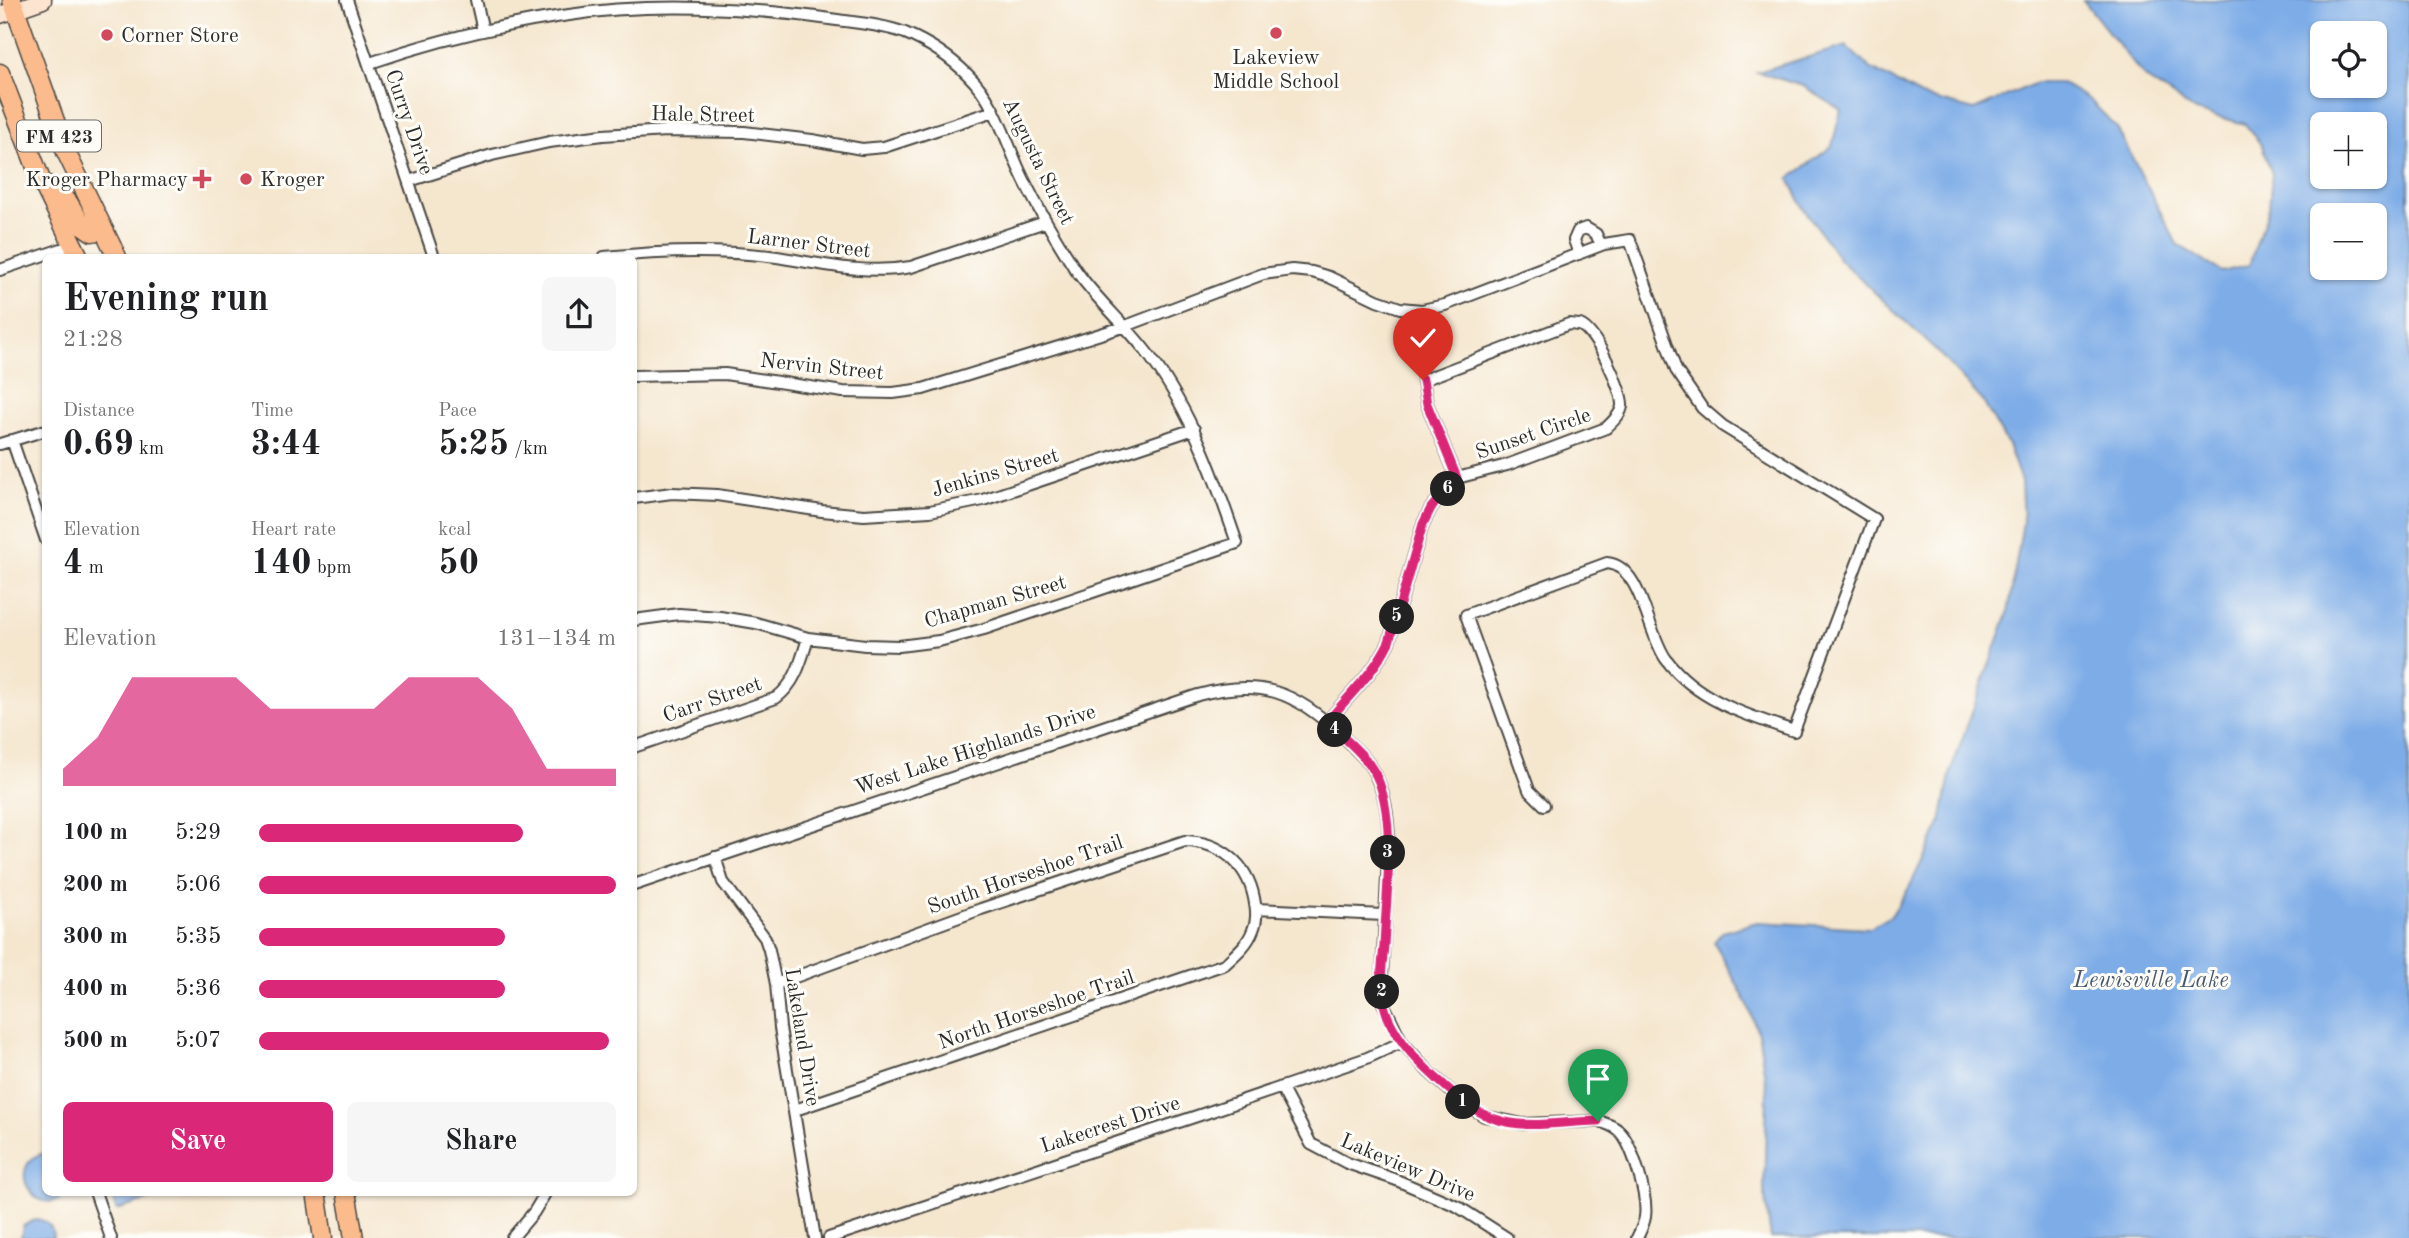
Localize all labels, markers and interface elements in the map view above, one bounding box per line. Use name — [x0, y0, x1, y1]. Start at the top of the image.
map controls — [2310, 21, 2387, 280]
button: locate — [2310, 21, 2387, 98]
marker: Lakeview Middle School — [1268, 25, 1284, 41]
place label: Corner Store — [121, 26, 239, 47]
marker: Corner Store — [99, 27, 115, 43]
place label: Lakeview Middle School — [1213, 48, 1340, 93]
street label: Curry Drive — [381, 67, 436, 178]
street label: Augusta Street — [998, 95, 1077, 228]
street label: Hale Street — [651, 104, 755, 127]
button: + — [2310, 112, 2387, 189]
road number: FM 423 — [17, 120, 101, 152]
place label: Kroger Pharmacy — [26, 170, 188, 191]
place label: Kroger — [260, 170, 325, 191]
marker: Kroger Pharmacy — [194, 171, 210, 187]
marker: Kroger — [238, 171, 254, 187]
button: − — [2310, 203, 2387, 280]
street label: Larner Street — [746, 226, 872, 262]
button: share — [542, 277, 616, 351]
text: Evening run — [63, 281, 269, 319]
pin — [1393, 308, 1453, 380]
icon: check — [1404, 319, 1442, 357]
text: 21:28 — [63, 328, 123, 351]
street label: Nervin Street — [759, 351, 885, 384]
text: Distance — [63, 402, 135, 421]
text: Time — [251, 402, 293, 421]
text: Pace — [438, 402, 477, 421]
street label: Sunset Circle — [1473, 405, 1594, 464]
text: 0.69 — [63, 427, 134, 462]
text: 3:44 — [251, 427, 321, 462]
text: 5:25 — [438, 427, 509, 462]
text: km — [134, 440, 164, 459]
text: /km — [509, 440, 548, 459]
street label: Jenkins Street — [930, 445, 1061, 502]
pin: 6 — [1430, 472, 1466, 506]
text: 6 — [1442, 479, 1453, 498]
text: Elevation — [63, 521, 140, 540]
text: Heart rate — [251, 521, 336, 540]
text: kcal — [438, 521, 471, 540]
text: 4 — [63, 546, 83, 581]
text: 140 — [251, 546, 312, 581]
text: 50 — [438, 546, 479, 581]
text: m — [83, 559, 104, 578]
text: bpm — [312, 559, 352, 578]
street label: Chapman Street — [922, 572, 1069, 633]
pin: 5 — [1380, 600, 1414, 634]
text: 5 — [1391, 607, 1402, 626]
text: Elevation — [63, 627, 157, 650]
text: 131–134 m — [497, 627, 616, 650]
street label: Carr Street — [660, 674, 765, 727]
street label: West Lake Highlands Drive — [852, 701, 1099, 799]
pin: 4 — [1318, 712, 1352, 748]
text: 4 — [1329, 720, 1340, 739]
text: 100 m — [63, 821, 128, 844]
text: 5:29 — [175, 821, 221, 844]
street label: South Horseshoe Trail — [925, 832, 1126, 919]
pin: 3 — [1370, 836, 1406, 870]
text: 3 — [1382, 843, 1393, 862]
text: 200 m — [63, 873, 128, 896]
text: 5:06 — [175, 873, 221, 896]
text: 300 m — [63, 925, 128, 948]
text: 5:35 — [175, 925, 221, 948]
street label: Lakeland Drive — [780, 967, 823, 1108]
street label: North Horseshoe Trail — [936, 967, 1138, 1054]
water label: Lewisville Lake — [2072, 969, 2229, 992]
pin: 2 — [1364, 974, 1400, 1010]
text: 400 m — [63, 977, 128, 1000]
text: 5:36 — [175, 977, 221, 1000]
text: 2 — [1376, 982, 1387, 1001]
text: 500 m — [63, 1029, 128, 1052]
text: 5:07 — [175, 1029, 221, 1052]
pin — [1568, 1049, 1628, 1121]
icon: arrive — [1579, 1060, 1617, 1098]
pin: 1 — [1446, 1084, 1480, 1120]
text: 1 — [1457, 1092, 1468, 1111]
street label: Lakecrest Drive — [1038, 1093, 1183, 1158]
button: Save — [63, 1102, 333, 1182]
button: Share — [347, 1102, 616, 1182]
street label: Lakeview Drive — [1337, 1131, 1478, 1206]

